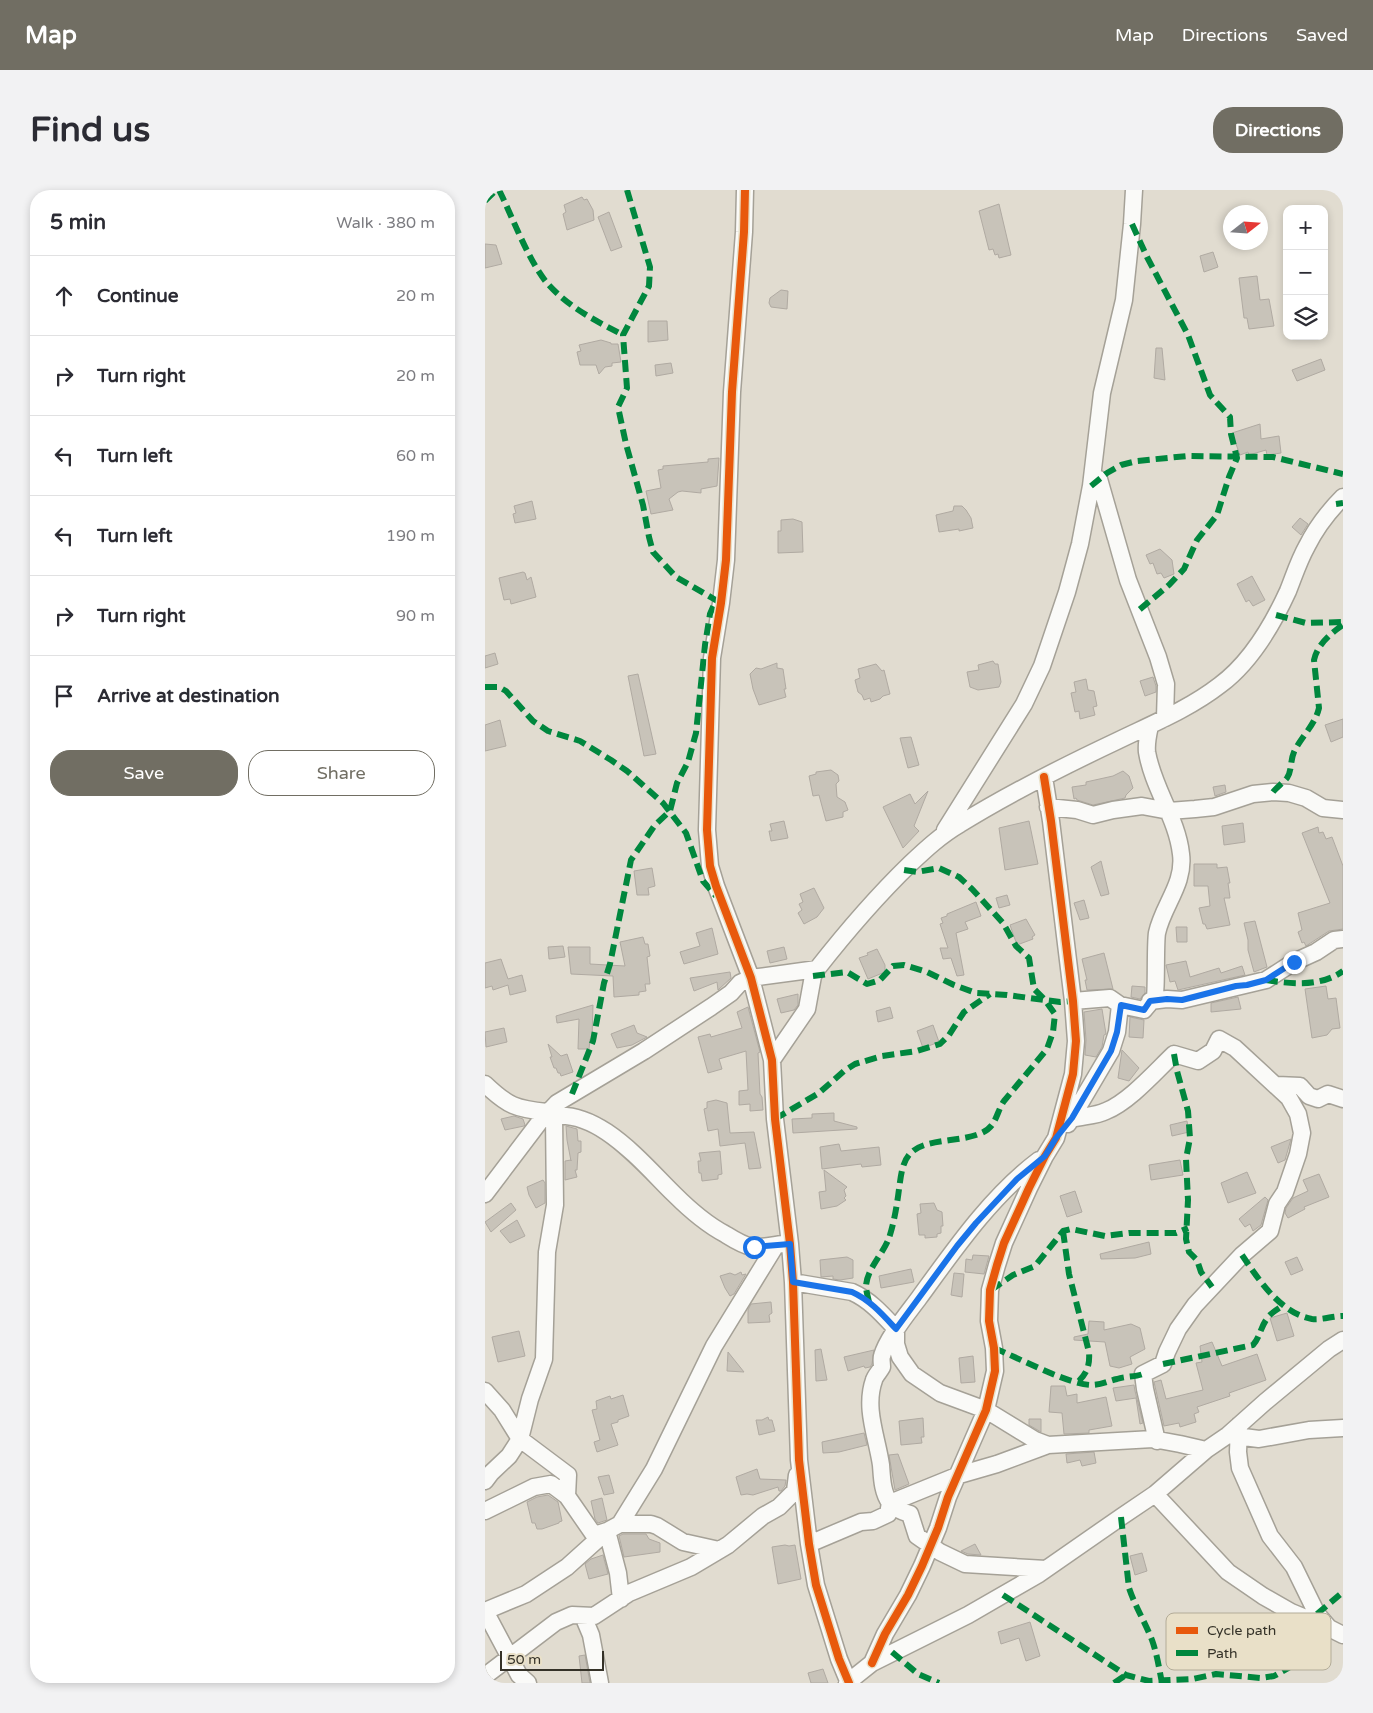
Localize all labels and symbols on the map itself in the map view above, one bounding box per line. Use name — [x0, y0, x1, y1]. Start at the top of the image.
north arrow — [1223, 205, 1268, 250]
route end — [1283, 951, 1306, 974]
route start — [743, 1236, 766, 1259]
legend — [1166, 1613, 1331, 1670]
text: Cycle path — [1207, 1622, 1276, 1639]
text: Path — [1207, 1645, 1238, 1662]
scale bar — [500, 1648, 604, 1671]

